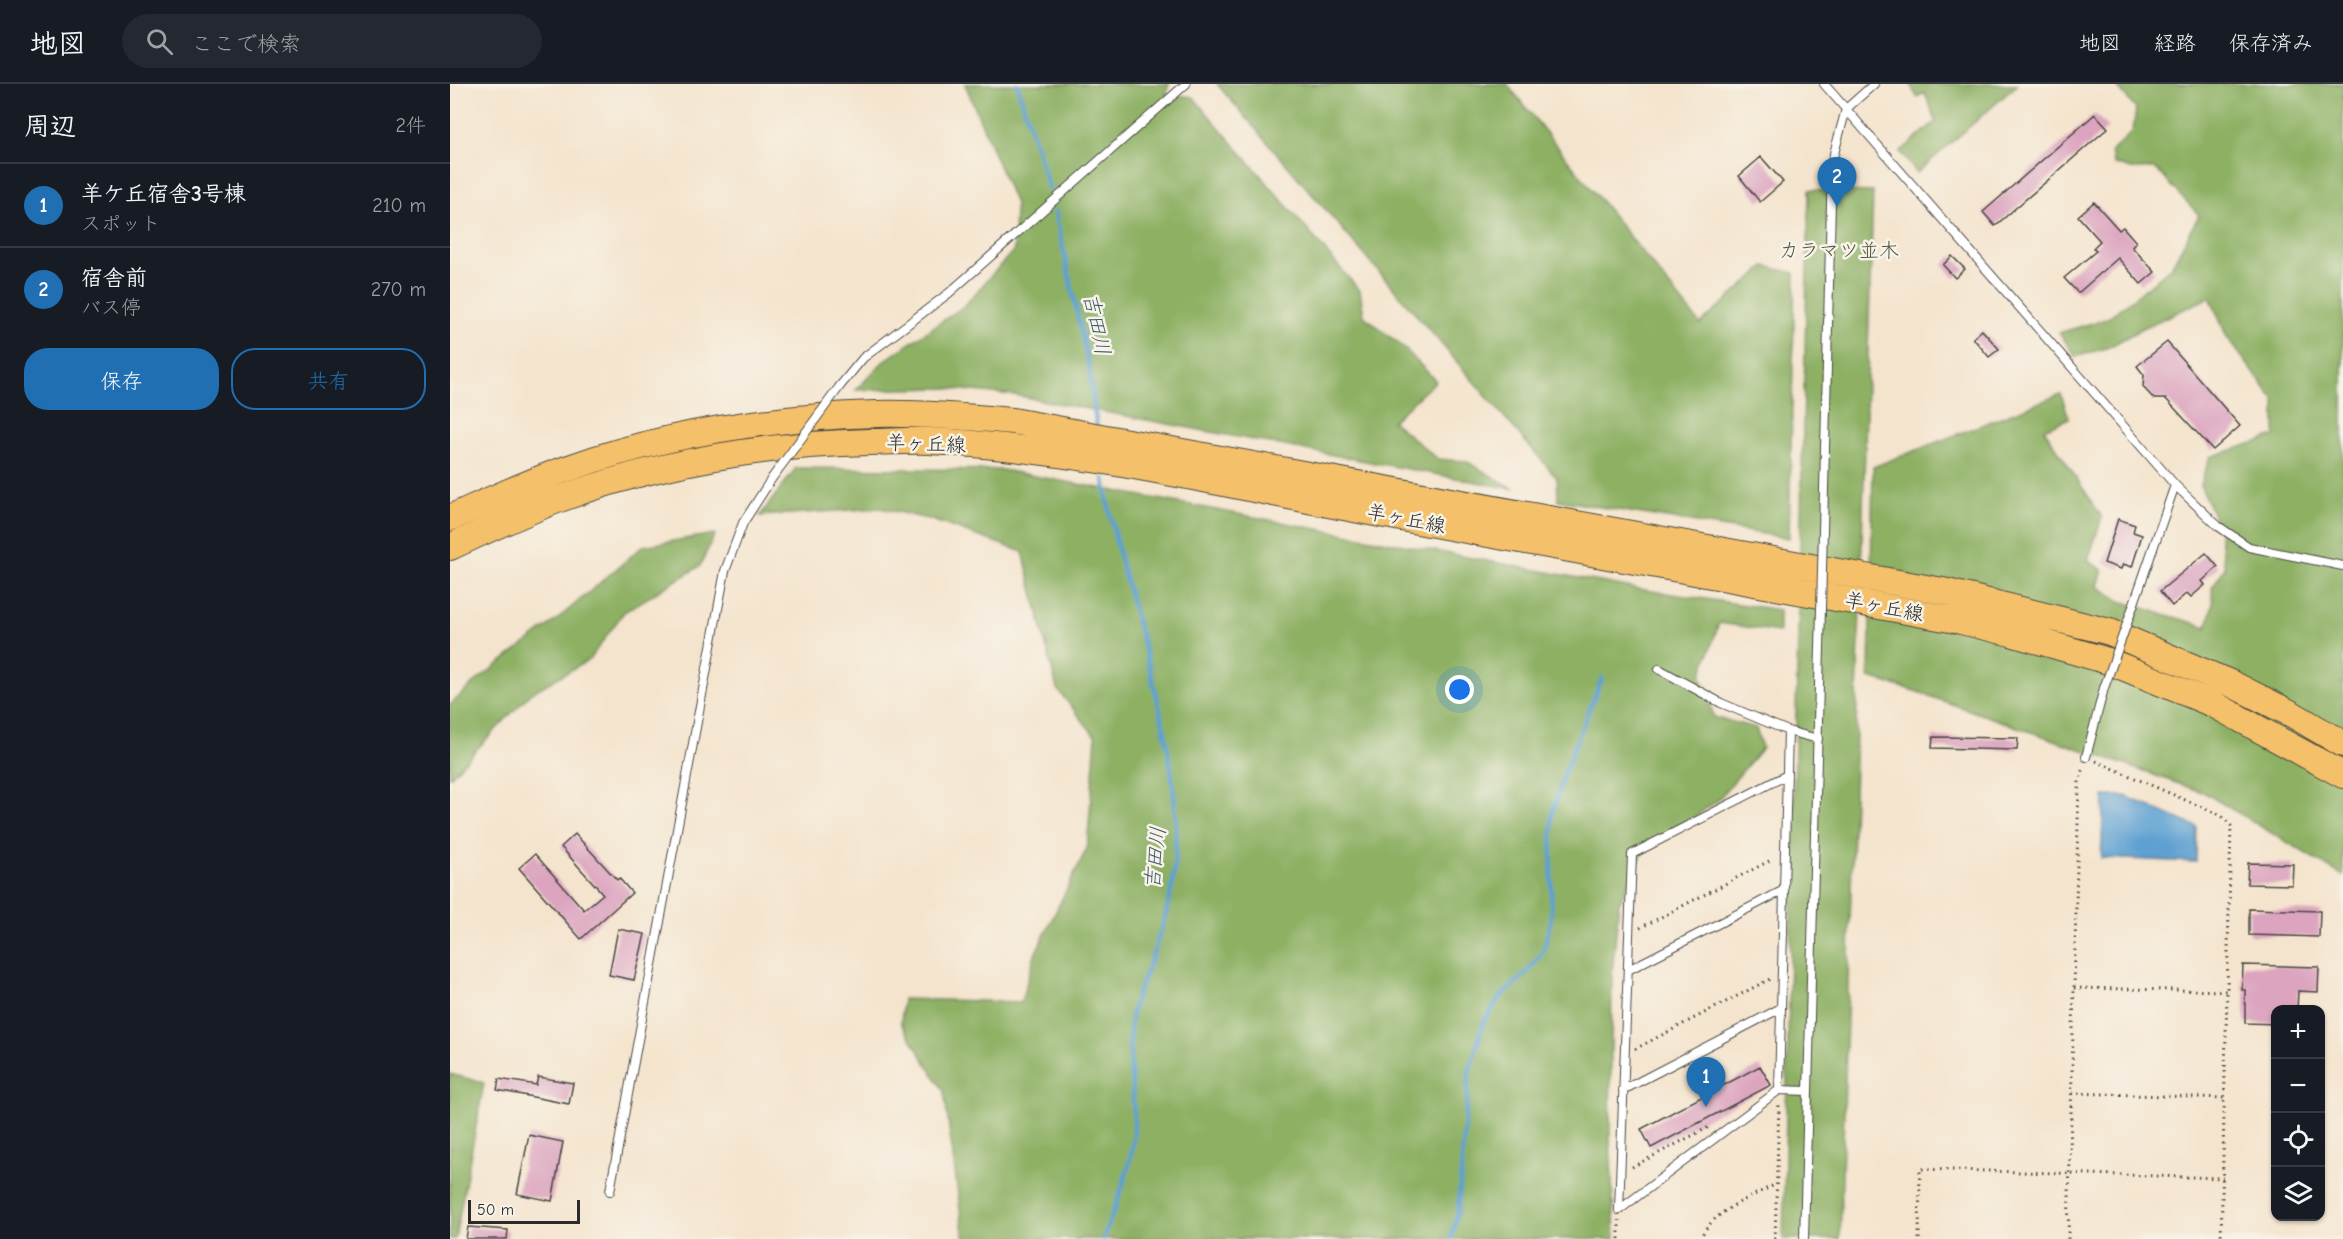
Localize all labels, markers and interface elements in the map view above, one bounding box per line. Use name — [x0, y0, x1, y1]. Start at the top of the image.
search box — [122, 14, 542, 68]
icon: search — [143, 25, 176, 58]
text: 地図 — [30, 28, 86, 60]
text: ここで検索 — [191, 31, 301, 57]
text: 地図 — [2079, 31, 2121, 55]
text: 経路 — [2154, 31, 2196, 55]
text: 保存済み — [2229, 31, 2313, 55]
text: 周辺 — [24, 112, 76, 142]
text: 2件 — [396, 114, 426, 137]
pin: 2 — [1818, 158, 1856, 207]
text: 羊ケ丘宿舎3号棟 — [81, 181, 246, 207]
text: 1 — [40, 194, 47, 217]
text: 210 m — [372, 194, 426, 217]
text: スポット — [81, 212, 161, 235]
park label: カラマツ並木 — [1779, 239, 1899, 262]
text: 宿舎前 — [81, 265, 147, 291]
text: 2 — [39, 278, 48, 301]
text: 270 m — [371, 278, 426, 301]
water label: 吉田川 — [1079, 291, 1115, 357]
text: バス停 — [81, 296, 141, 319]
button: 保存 — [24, 348, 219, 410]
button: 共有 — [231, 348, 426, 410]
street label: 羊ヶ丘線 — [886, 431, 966, 457]
street label: 羊ヶ丘線 — [1365, 500, 1447, 538]
street label: 羊ヶ丘線 — [1843, 588, 1925, 626]
your location — [1445, 675, 1474, 704]
water label: 吉田川 — [1140, 825, 1170, 891]
map controls — [2271, 1005, 2325, 1221]
button: + — [2271, 1005, 2325, 1059]
pin: 1 — [1686, 1058, 1726, 1107]
button: − — [2271, 1059, 2325, 1113]
button: locate — [2271, 1113, 2325, 1167]
button: layers — [2271, 1167, 2325, 1221]
scale bar — [468, 1197, 580, 1224]
text: 50 m — [477, 1201, 514, 1219]

